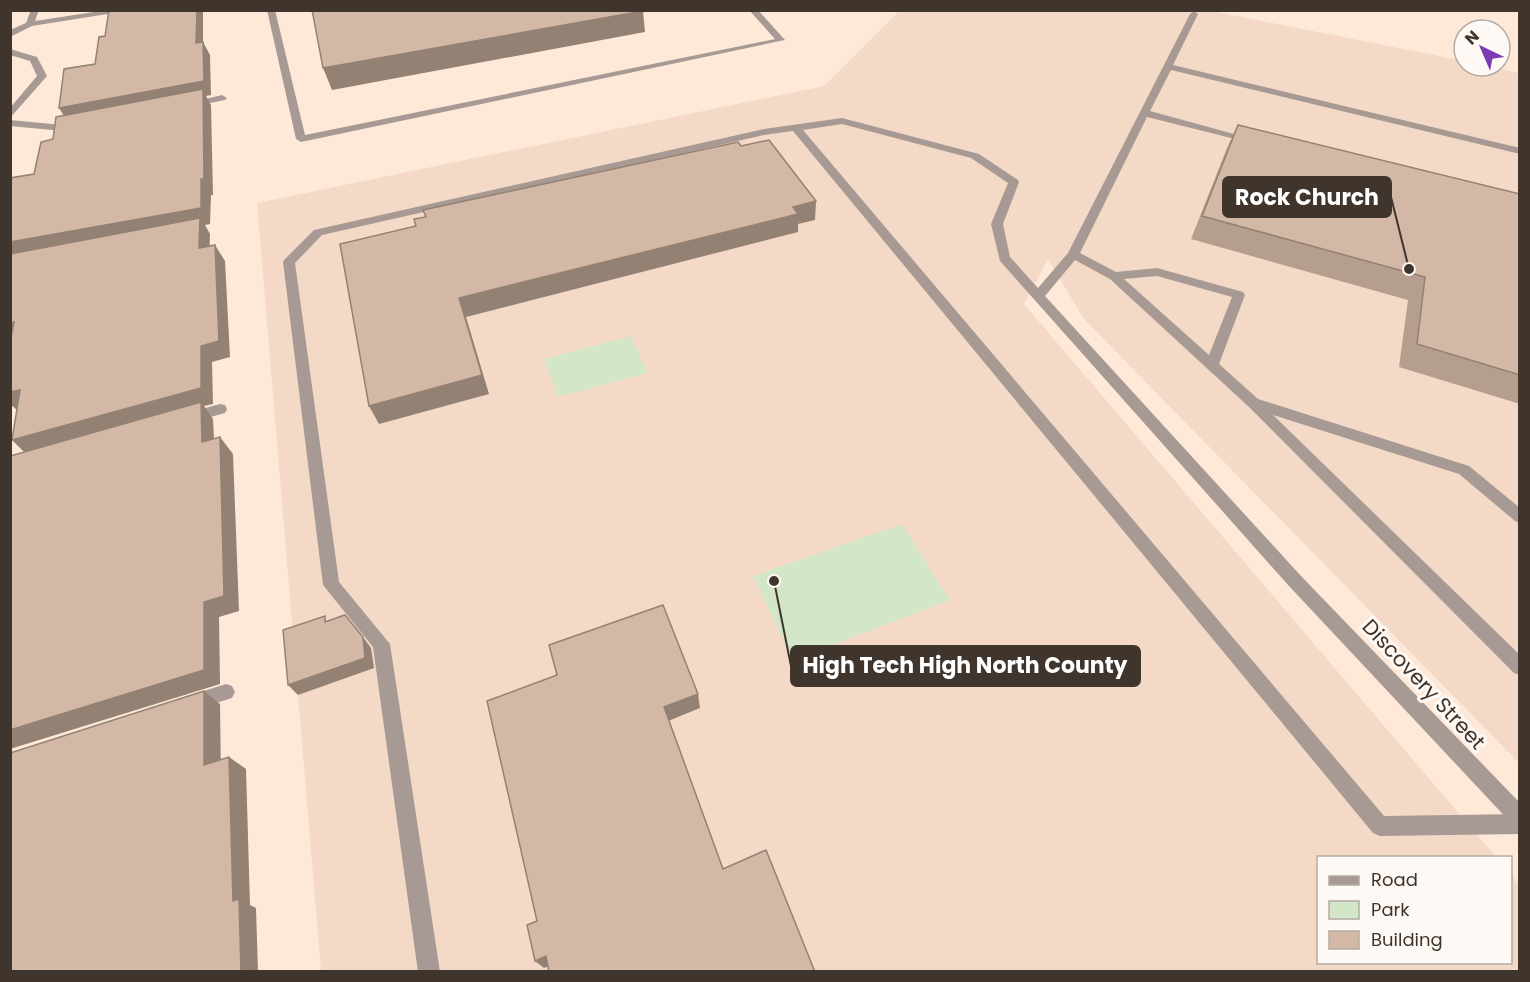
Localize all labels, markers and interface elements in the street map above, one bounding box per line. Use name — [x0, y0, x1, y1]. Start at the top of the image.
north arrow — [1452, 18, 1512, 78]
text: N — [1460, 25, 1484, 50]
callout: Rock Church — [1223, 177, 1391, 217]
text: Rock Church — [1235, 182, 1379, 213]
street label: Discovery Street — [1356, 612, 1492, 756]
callout: High Tech High North County — [791, 646, 1140, 686]
text: High Tech High North County — [802, 650, 1128, 681]
legend — [1317, 856, 1512, 964]
text: Road — [1371, 867, 1418, 892]
text: Park — [1371, 897, 1410, 922]
text: Building — [1371, 927, 1443, 952]

